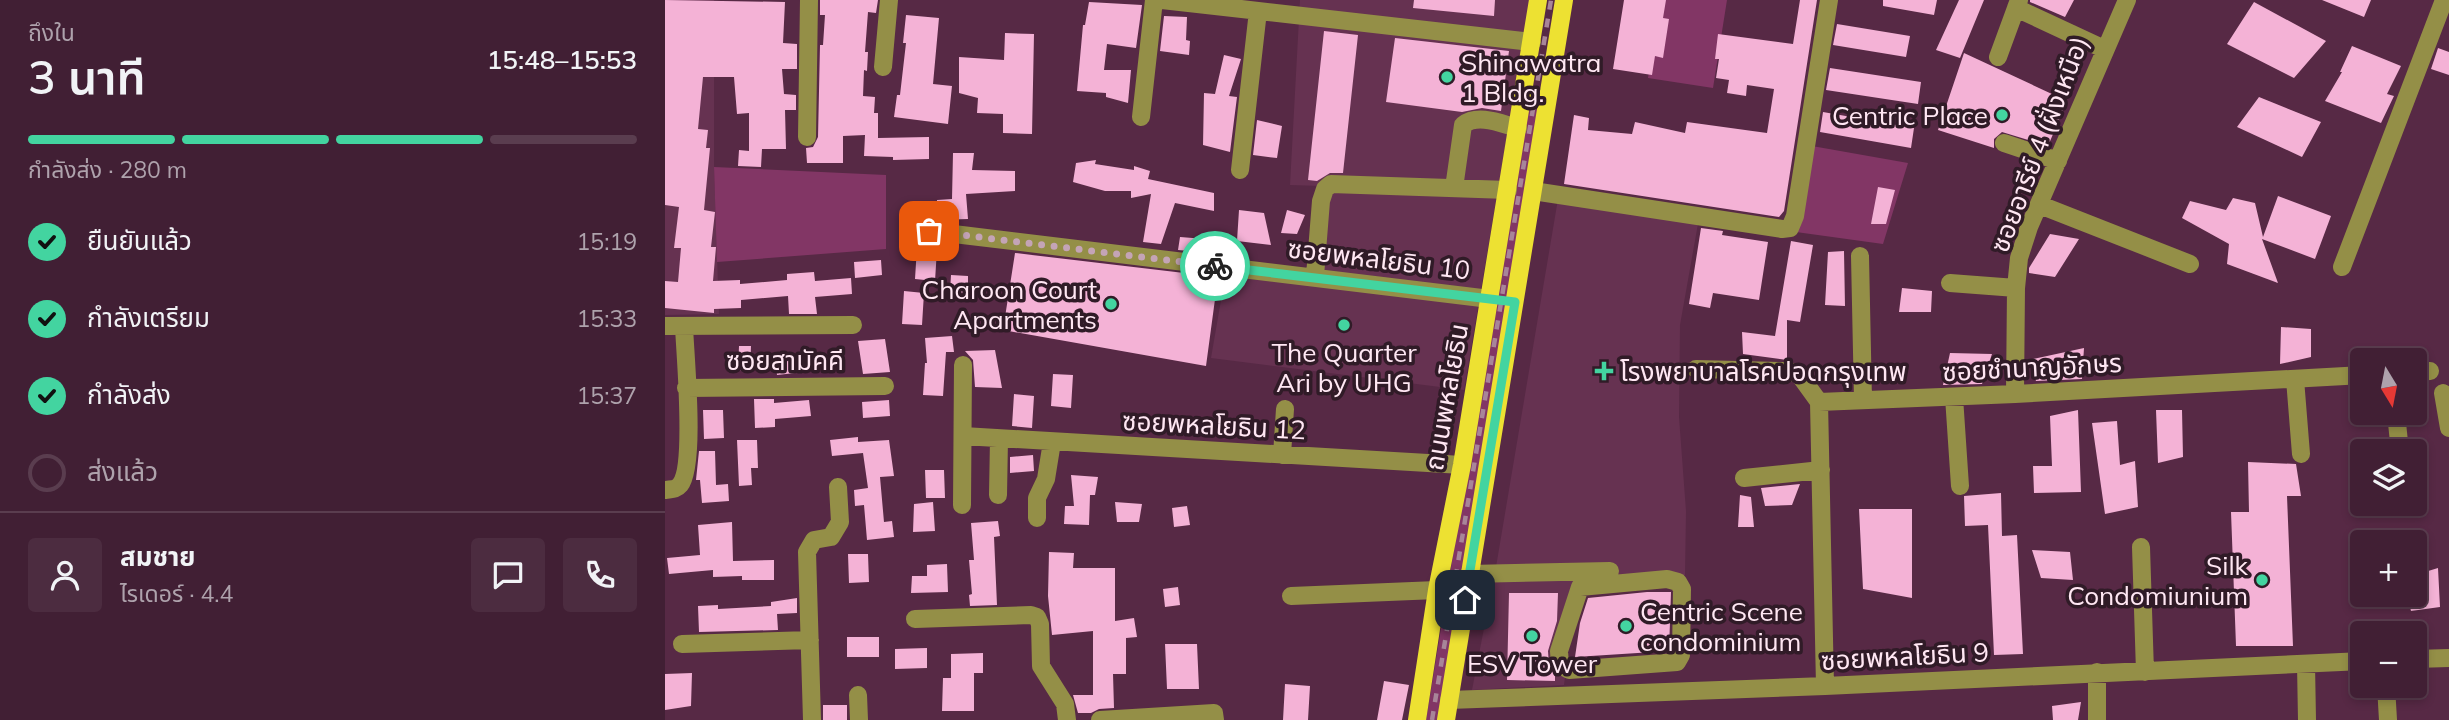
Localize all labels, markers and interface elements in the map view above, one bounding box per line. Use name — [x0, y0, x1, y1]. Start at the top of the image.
text: ถึงใน — [28, 18, 75, 47]
street label: ซอยอารีย์ 4 (ฝั่งเหนือ) — [1983, 31, 2095, 257]
text: 15:48–15:53 — [487, 43, 637, 76]
place label: Shinawatra 1 Bldg. — [1461, 46, 1601, 109]
text: 3 นาที — [28, 48, 146, 106]
marker: Shinawatra 1 Bldg. — [1439, 69, 1455, 85]
place label: Centric Place — [1832, 99, 1988, 132]
marker: Centric Place — [1994, 107, 2010, 123]
text: กำลังส่ง · 280 m — [28, 155, 187, 184]
pin — [899, 201, 959, 261]
icon: bag — [910, 212, 948, 250]
icon: check — [28, 223, 66, 261]
text: ยืนยันแล้ว — [87, 224, 192, 257]
text: 15:19 — [577, 227, 637, 256]
courier — [1180, 231, 1250, 301]
street label: ซอยพหลโยธิน 10 — [1286, 231, 1472, 287]
icon: bike — [1196, 247, 1234, 285]
place label: Charoon Court Apartments — [921, 273, 1097, 336]
marker: Charoon Court Apartments — [1103, 296, 1119, 312]
icon: check — [28, 300, 66, 338]
text: กำลังเตรียม — [87, 301, 210, 334]
text: 15:33 — [577, 304, 637, 333]
marker: The Quarter Ari by UHG — [1336, 317, 1352, 333]
street label: ถนนพหลโยธิน — [1417, 321, 1475, 473]
place label: The Quarter Ari by UHG — [1271, 336, 1417, 399]
street label: ซอยสามัคคี — [726, 344, 844, 377]
street label: ซอยชำนาญอักษร — [1941, 346, 2123, 388]
north arrow — [2350, 348, 2427, 425]
map controls — [2350, 348, 2427, 698]
place label: โรงพยาบาลโรคปอดกรุงเทพ — [1620, 355, 1906, 388]
marker: โรงพยาบาลโรคปอดกรุงเทพ — [1594, 361, 1614, 381]
icon: check — [28, 377, 66, 415]
text: กำลังส่ง — [87, 378, 171, 411]
text: 15:37 — [577, 381, 637, 410]
street label: ซอยพหลโยธิน 12 — [1121, 404, 1307, 446]
button: layers — [2350, 439, 2427, 516]
text: ส่งแล้ว — [87, 455, 158, 488]
button: + — [2350, 530, 2427, 607]
button: person — [28, 538, 102, 612]
button: chat — [471, 538, 545, 612]
button: phone — [563, 538, 637, 612]
text: สมชาย — [120, 540, 196, 573]
place label: Silk Condomiunium — [2067, 549, 2249, 612]
pin — [1435, 570, 1495, 630]
marker: Silk Condomiunium — [2254, 572, 2270, 588]
text: ไรเดอร์ · 4.4 — [120, 579, 233, 608]
icon: home — [1446, 581, 1484, 619]
place label: Centric Scene condominium — [1640, 595, 1803, 658]
marker: Centric Scene condominium — [1618, 618, 1634, 634]
button: − — [2350, 621, 2427, 698]
marker: ESV Tower — [1524, 628, 1540, 644]
street label: ซอยพหลโยธิน 9 — [1820, 635, 1990, 677]
place label: ESV Tower — [1467, 647, 1598, 680]

